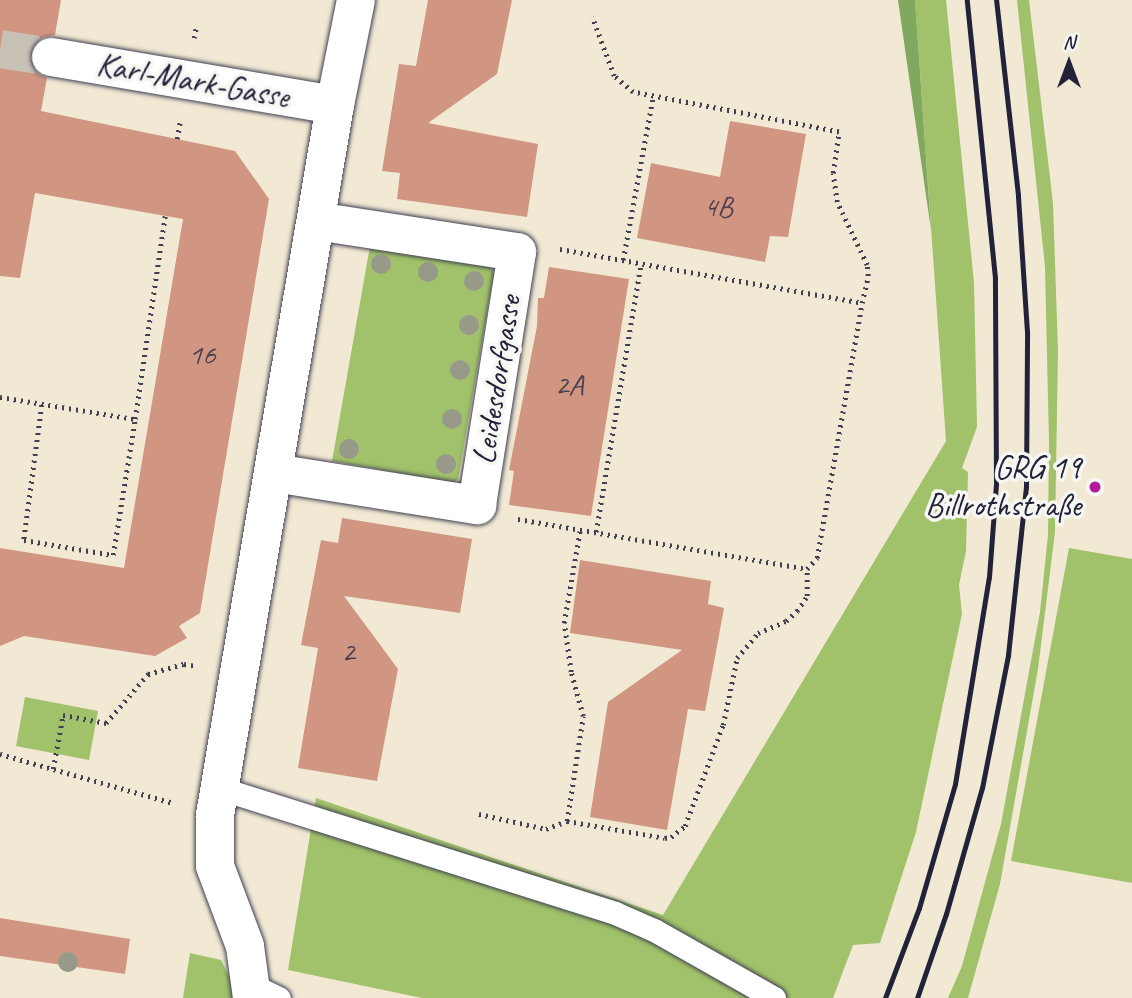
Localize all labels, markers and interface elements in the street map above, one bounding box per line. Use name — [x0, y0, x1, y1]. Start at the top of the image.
north arrow — [1034, 28, 1104, 98]
text: N — [1063, 30, 1075, 54]
street label: Karl-Mark-Gasse — [94, 45, 292, 117]
house number: 4B — [703, 188, 733, 224]
street label: Leidesdorfgasse — [464, 293, 530, 467]
house number: 16 — [189, 336, 215, 372]
house number: 2A — [555, 366, 583, 402]
place label: GRG 19 Billrothstraße — [925, 448, 1081, 526]
marker: GRG 19 Billrothstraße — [1087, 479, 1103, 495]
house number: 2 — [341, 633, 355, 669]

